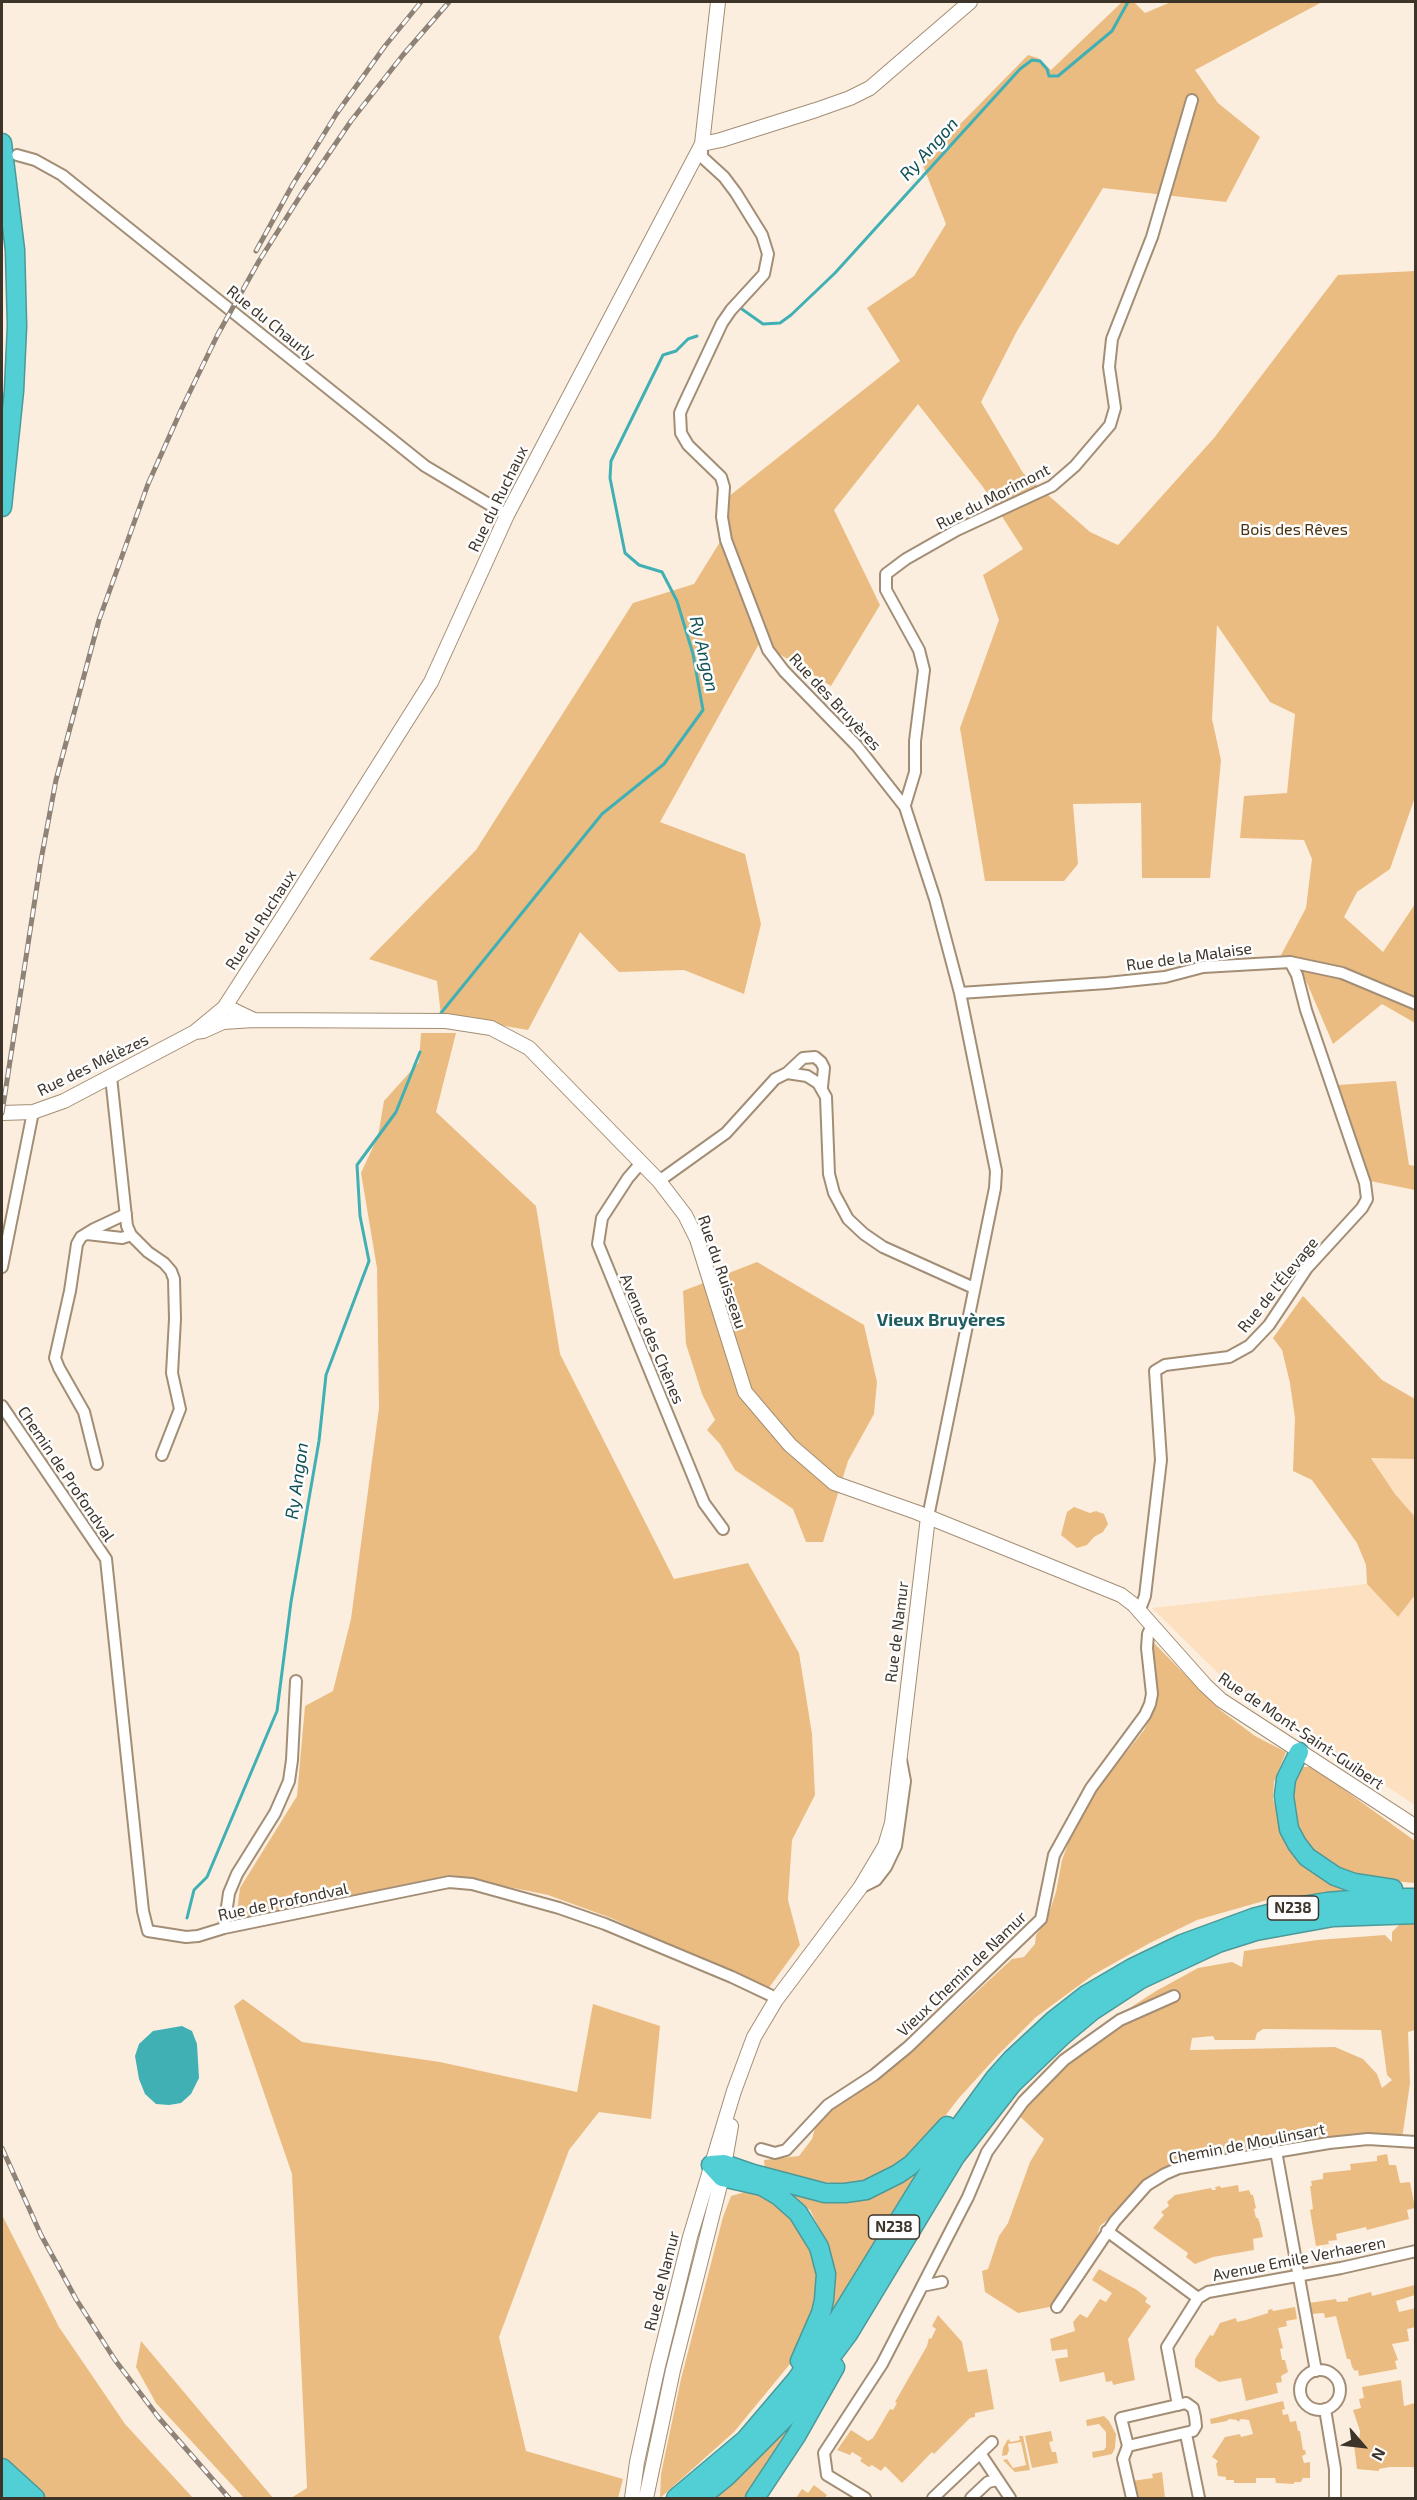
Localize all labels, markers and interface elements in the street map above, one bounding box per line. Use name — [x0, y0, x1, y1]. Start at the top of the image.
water label: Ry Angon — [895, 113, 963, 185]
street label: Rue du Chaurly — [223, 281, 319, 365]
street label: Rue du Ruchaux — [464, 443, 532, 555]
street label: Rue du Morimont — [933, 460, 1053, 534]
park label: Bois des Rêves — [1240, 520, 1348, 540]
water label: Ry Angon — [685, 614, 723, 694]
street label: Rue des Bruyères — [785, 649, 885, 755]
street label: Rue du Ruchaux — [221, 866, 301, 974]
street label: Rue de la Malaise — [1125, 939, 1253, 975]
street label: Rue des Mélèzes — [34, 1030, 152, 1100]
street label: Rue du Ruisseau — [694, 1213, 750, 1331]
street label: Rue de l'Élevage — [1234, 1233, 1322, 1337]
street label: Avenue des Chênes — [616, 1271, 688, 1407]
district label: Vieux Bruyères — [877, 1309, 1005, 1331]
street label: Chemin de Profondval — [13, 1403, 119, 1545]
water label: Ry Angon — [281, 1441, 313, 1521]
street label: Rue de Namur — [881, 1580, 913, 1684]
street label: Rue de Mont-Saint-Guibert — [1215, 1668, 1387, 1794]
street label: Rue de Profondval — [216, 1879, 350, 1925]
road number: N238 — [1268, 1896, 1318, 1920]
street label: Vieux Chemin de Namur — [893, 1907, 1031, 2041]
street label: Chemin de Moulinsart — [1167, 2119, 1327, 2169]
road number: N238 — [868, 2215, 920, 2239]
street label: Rue de Namur — [640, 2229, 684, 2333]
street label: Avenue Emile Verhaeren — [1211, 2233, 1387, 2285]
north arrow — [1333, 2416, 1393, 2476]
text: N — [1368, 2445, 1390, 2464]

